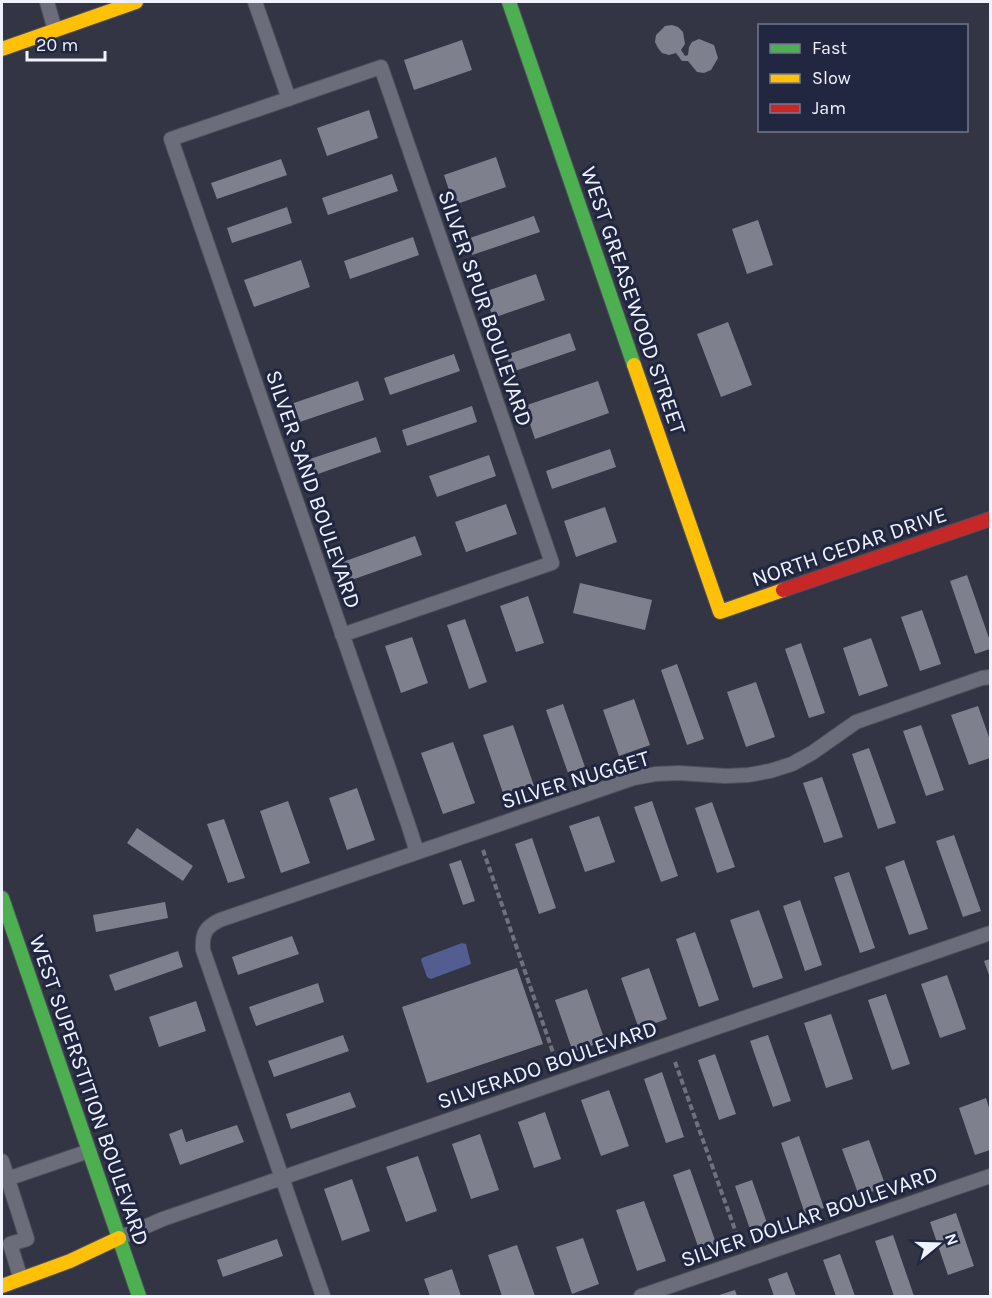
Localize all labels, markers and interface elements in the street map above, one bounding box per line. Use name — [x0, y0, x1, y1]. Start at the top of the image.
scale bar — [27, 24, 105, 62]
legend — [758, 24, 968, 132]
text: 20 m — [36, 34, 78, 56]
text: Fast — [812, 37, 847, 59]
text: Slow — [812, 67, 851, 89]
text: Jam — [812, 97, 846, 119]
street label: WEST GREASEWOOD STREET — [575, 163, 691, 438]
street label: SILVER SPUR BOULEVARD — [432, 187, 538, 430]
street label: SILVER SAND BOULEVARD — [260, 367, 366, 612]
street label: NORTH CEDAR DRIVE — [749, 501, 950, 592]
street label: SILVER NUGGET — [498, 745, 652, 815]
street label: WEST SUPERSTITION BOULEVARD — [24, 932, 155, 1249]
street label: SILVERADO BOULEVARD — [434, 1015, 661, 1115]
street label: SILVER DOLLAR BOULEVARD — [677, 1161, 941, 1273]
north arrow — [908, 1214, 968, 1274]
text: N — [941, 1231, 963, 1248]

